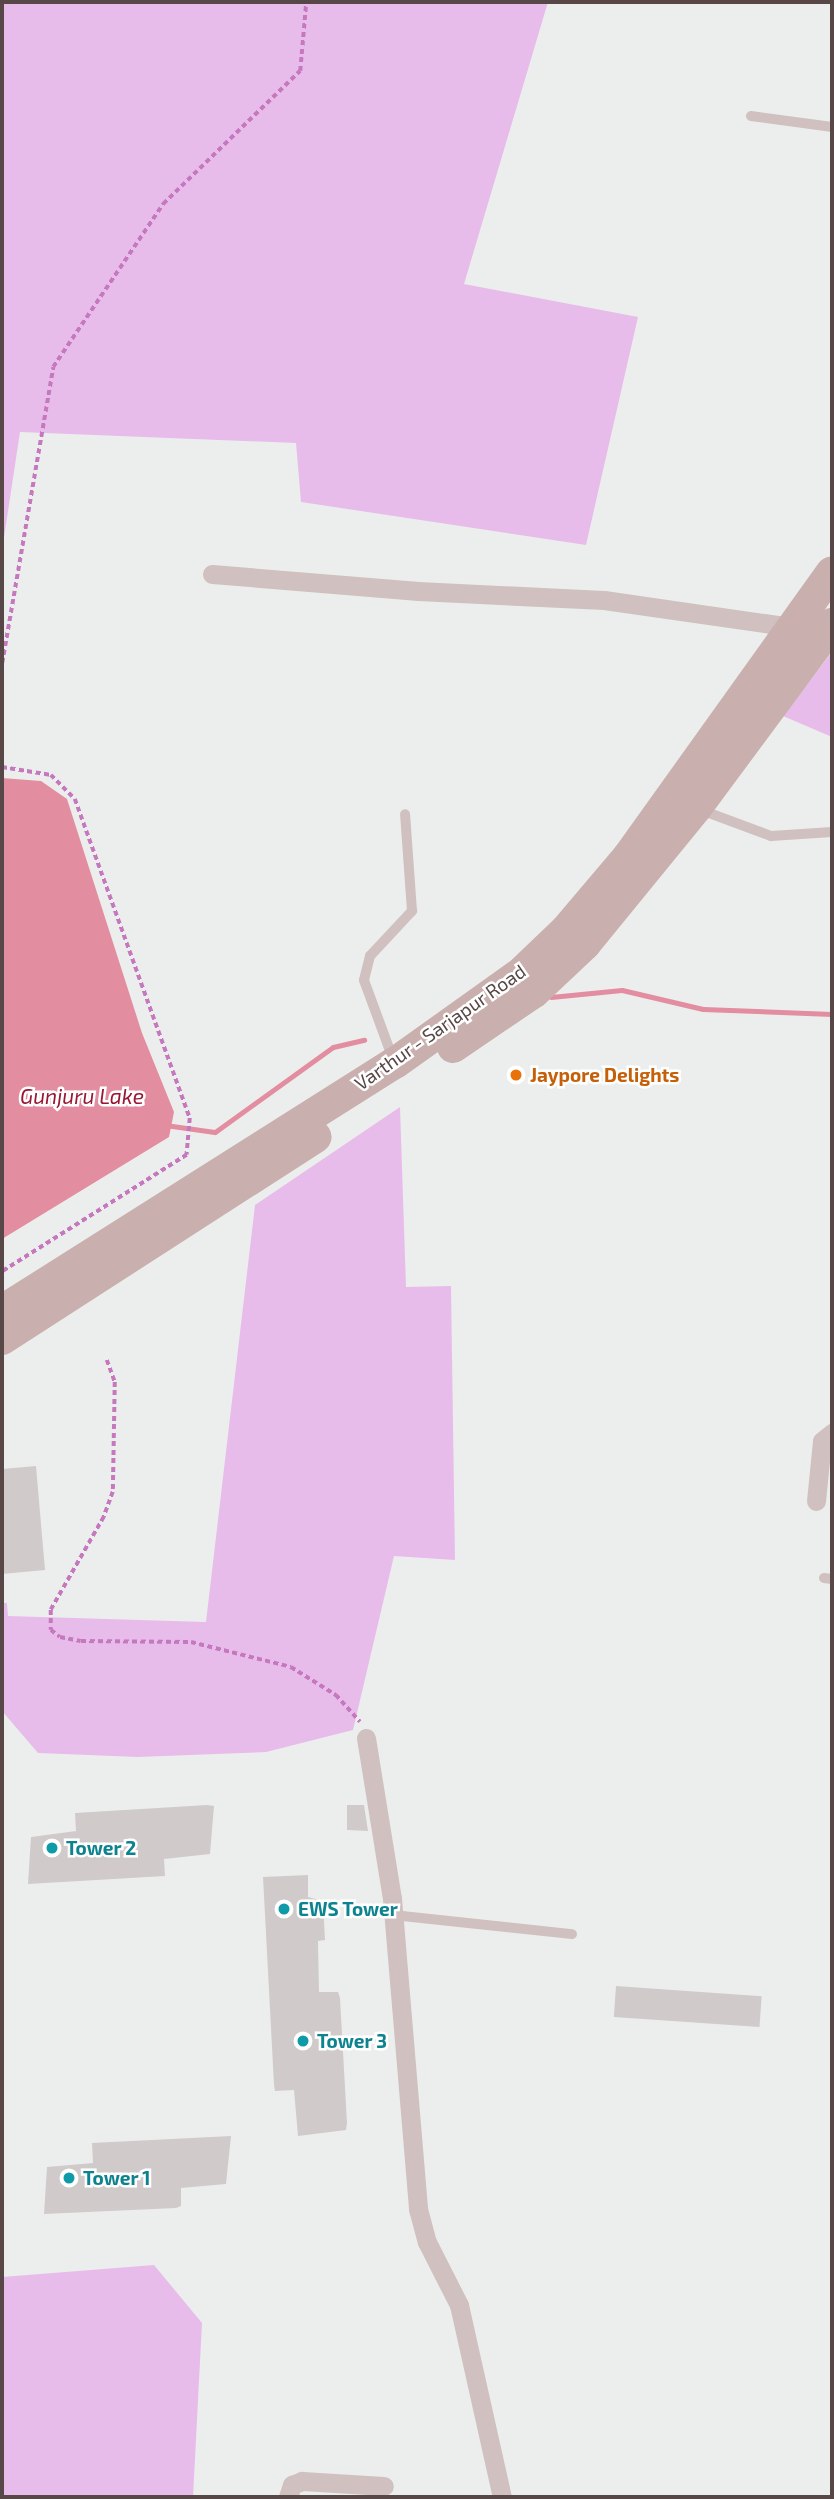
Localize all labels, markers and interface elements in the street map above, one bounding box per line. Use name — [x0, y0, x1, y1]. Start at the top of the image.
street label: Varthur - Sarjapur Road — [350, 959, 530, 1095]
place label: Jaypore Delights — [530, 1064, 679, 1086]
marker: Jaypore Delights — [508, 1067, 524, 1083]
water label: Gunjuru Lake — [20, 1083, 144, 1109]
place label: Tower 2 — [66, 1837, 137, 1859]
marker: Tower 2 — [44, 1840, 60, 1856]
place label: EWS Tower — [298, 1898, 398, 1920]
marker: EWS Tower — [276, 1901, 292, 1917]
place label: Tower 3 — [317, 2030, 387, 2052]
marker: Tower 3 — [295, 2033, 311, 2049]
place label: Tower 1 — [83, 2167, 151, 2189]
marker: Tower 1 — [61, 2170, 77, 2186]

